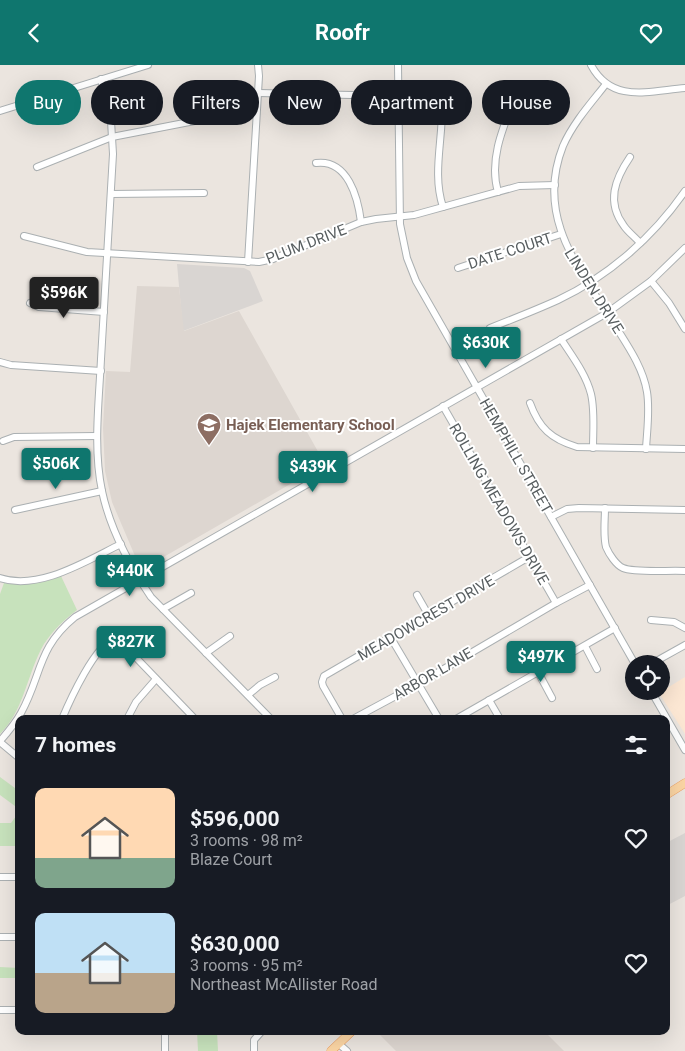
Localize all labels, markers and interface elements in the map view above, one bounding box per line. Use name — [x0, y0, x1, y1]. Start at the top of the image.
icon: back — [20, 19, 48, 47]
icon: heart — [637, 19, 665, 47]
text: Roofr — [315, 20, 370, 45]
chip: Buy — [15, 80, 81, 125]
chip: Rent — [91, 80, 163, 125]
chip: Filters — [173, 80, 259, 125]
chip: New — [269, 80, 341, 125]
chip: Apartment — [351, 80, 472, 125]
chip: House — [482, 80, 570, 125]
street label: PLUM DRIVE — [263, 220, 349, 268]
street label: DATE COURT — [466, 229, 554, 273]
street label: LINDEN DRIVE — [561, 245, 628, 337]
pin: $596K — [29, 277, 99, 319]
text: $596K — [41, 283, 87, 302]
pin: $630K — [451, 327, 521, 369]
text: $630K — [463, 333, 509, 352]
street label: HEMPHILL STREET — [476, 395, 556, 517]
school or university icon: Hajek Elementary School — [196, 412, 222, 446]
place label: Hajek Elementary School — [226, 416, 395, 434]
street label: ROLLING MEADOWS DRIVE — [445, 420, 553, 588]
pin: $506K — [21, 447, 91, 490]
pin: $439K — [278, 451, 348, 493]
text: $506K — [33, 454, 79, 473]
text: $439K — [290, 457, 336, 476]
pin: $440K — [95, 555, 165, 597]
text: $440K — [107, 561, 153, 580]
street label: MEADOWCREST DRIVE — [354, 571, 498, 665]
pin: $827K — [96, 625, 166, 668]
text: $827K — [108, 632, 154, 651]
pin: $497K — [506, 641, 576, 683]
street label: ARBOR LANE — [390, 644, 476, 704]
text: $497K — [518, 647, 564, 666]
map controls — [625, 655, 670, 700]
button: locate — [625, 655, 670, 700]
icon: filters — [622, 731, 650, 759]
text: 7 homes — [35, 733, 116, 757]
text: $596,000 — [190, 807, 280, 831]
icon: home — [75, 808, 135, 868]
icon: heart — [622, 824, 650, 852]
text: 3 rooms · 98 m² — [190, 831, 303, 850]
text: Blaze Court — [190, 850, 272, 869]
text: $630,000 — [190, 932, 280, 956]
icon: home — [75, 933, 135, 993]
icon: heart — [622, 949, 650, 977]
text: 3 rooms · 95 m² — [190, 956, 303, 975]
text: Northeast McAllister Road — [190, 975, 378, 994]

